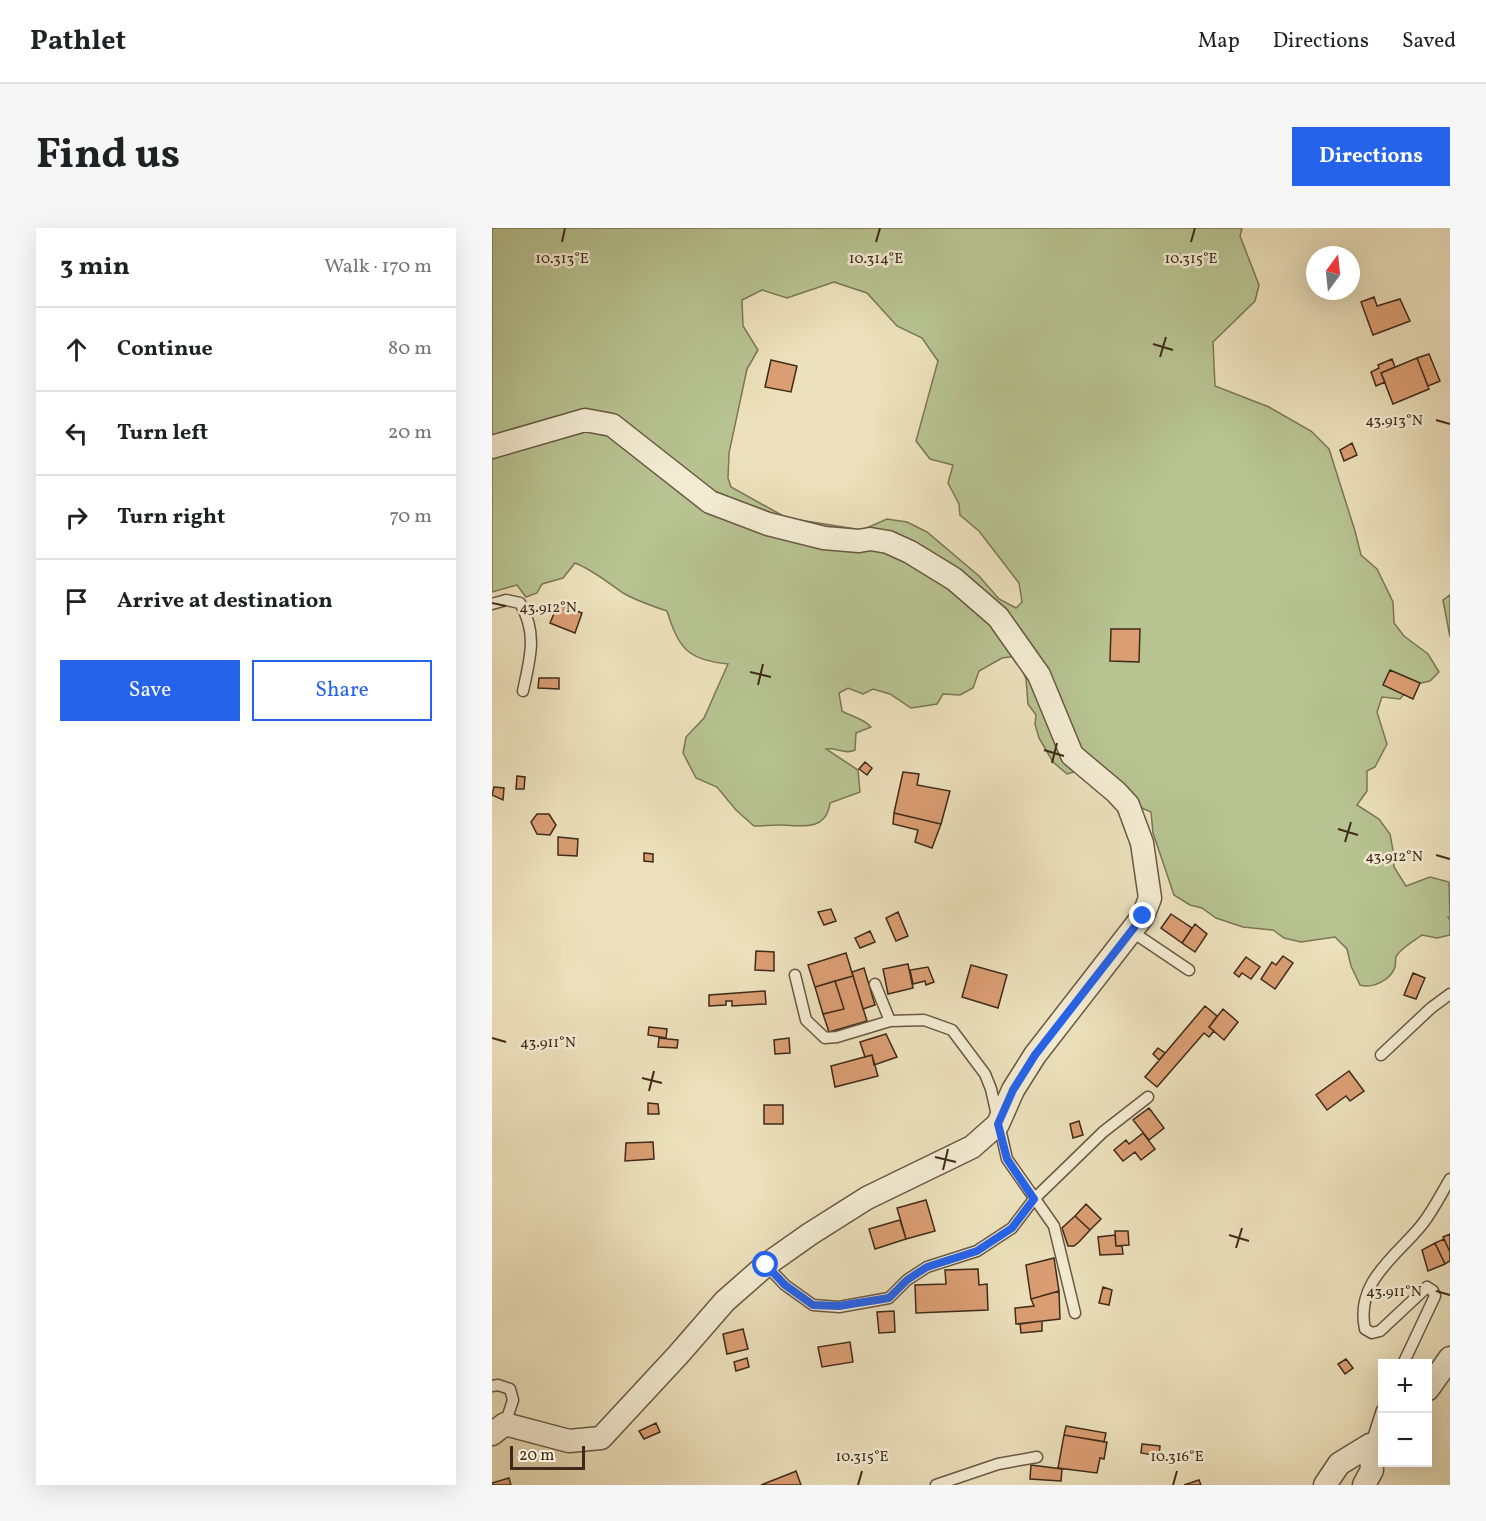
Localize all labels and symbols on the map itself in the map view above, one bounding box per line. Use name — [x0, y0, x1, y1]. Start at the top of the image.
north arrow — [1306, 246, 1360, 300]
text: 10.313°E — [535, 249, 589, 270]
text: 10.314°E — [849, 249, 903, 270]
text: 10.315°E — [1164, 249, 1218, 270]
text: 43.913°N — [1365, 411, 1423, 432]
text: 43.912°N — [519, 598, 577, 619]
text: 43.912°N — [1365, 847, 1423, 868]
route end — [1129, 902, 1155, 928]
text: 43.911°N — [520, 1033, 576, 1054]
route start — [752, 1251, 778, 1277]
text: 43.911°N — [1366, 1282, 1422, 1303]
scale bar — [510, 1443, 585, 1470]
text: 10.315°E — [835, 1447, 889, 1468]
text: 10.316°E — [1150, 1447, 1204, 1468]

